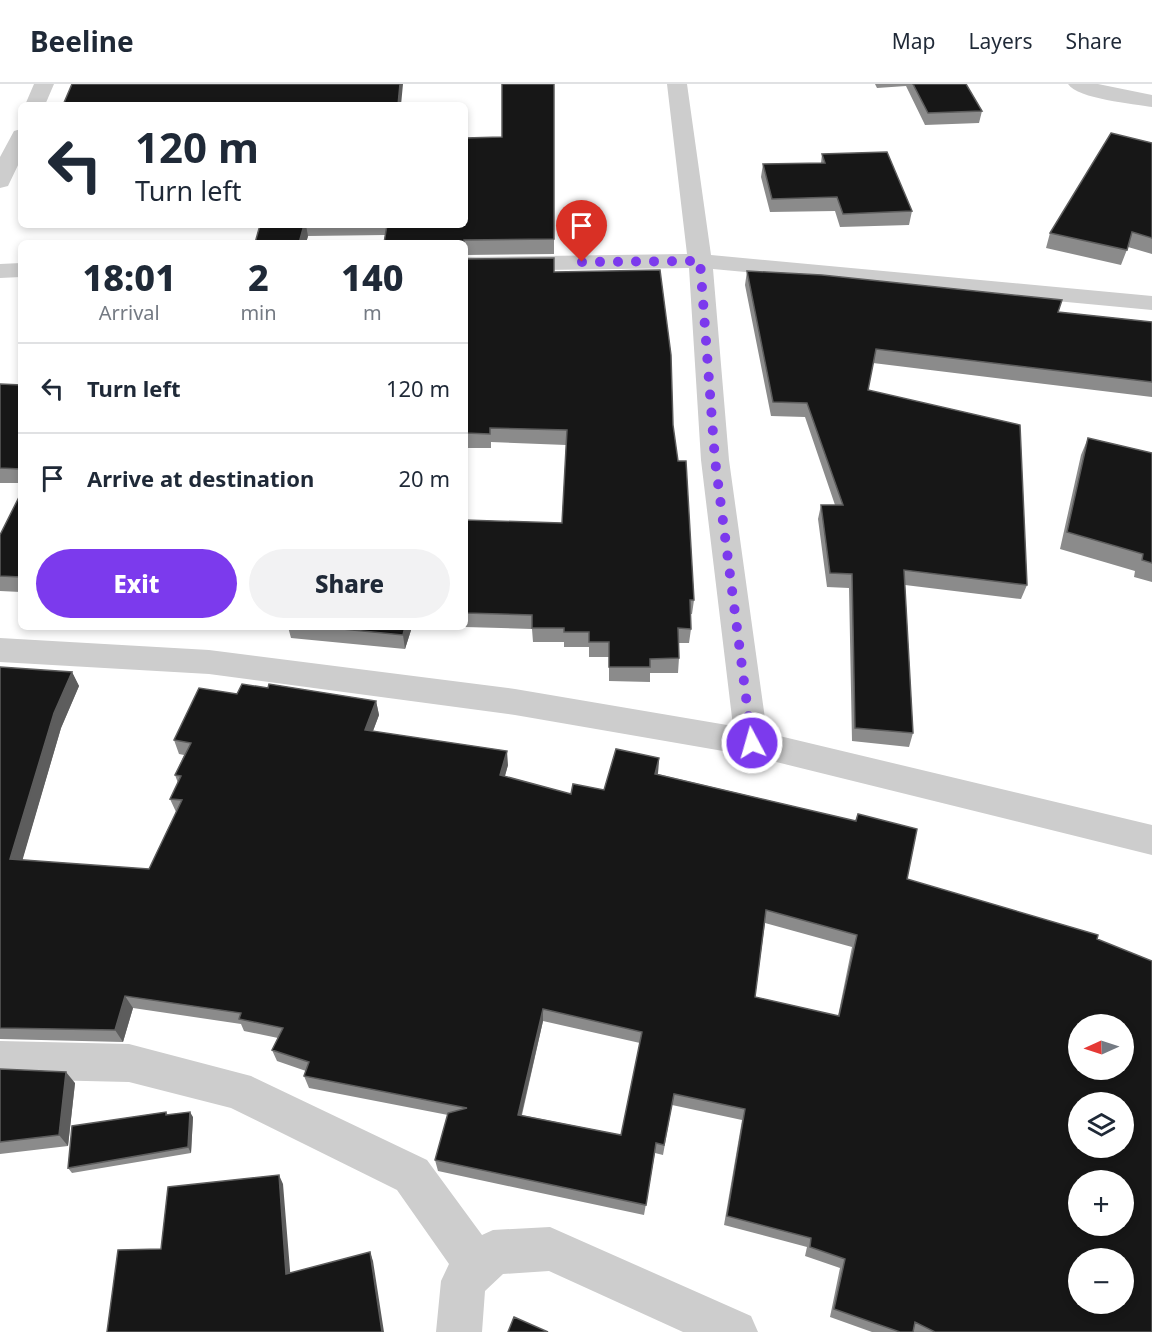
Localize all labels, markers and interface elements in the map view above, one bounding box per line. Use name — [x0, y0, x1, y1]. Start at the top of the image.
text: Beeline — [30, 22, 134, 60]
text: Map — [892, 27, 936, 55]
text: Layers — [969, 27, 1033, 55]
text: Share — [1066, 27, 1122, 55]
text: 120 m — [135, 118, 259, 175]
icon: left — [36, 126, 114, 204]
text: Turn left — [135, 172, 241, 209]
pin — [556, 200, 607, 262]
icon: arrive — [565, 209, 598, 242]
text: 18:01 — [82, 253, 176, 302]
text: 2 — [248, 253, 269, 302]
text: 140 — [341, 253, 404, 302]
text: Arrival — [99, 299, 160, 326]
text: min — [240, 299, 277, 326]
text: m — [363, 299, 382, 326]
icon: left — [36, 372, 69, 405]
text: Turn left — [87, 373, 181, 403]
text: 120 m — [386, 373, 450, 403]
icon: arrive — [36, 462, 69, 495]
text: Arrive at destination — [87, 463, 314, 493]
text: 20 m — [399, 463, 450, 493]
button: Exit — [36, 549, 237, 618]
button: Share — [249, 549, 450, 618]
position arrow — [720, 711, 784, 775]
north arrow — [1068, 1014, 1134, 1080]
map controls — [1068, 1014, 1134, 1314]
button: layers — [1068, 1092, 1134, 1158]
button: + — [1068, 1170, 1134, 1236]
button: − — [1068, 1248, 1134, 1314]

